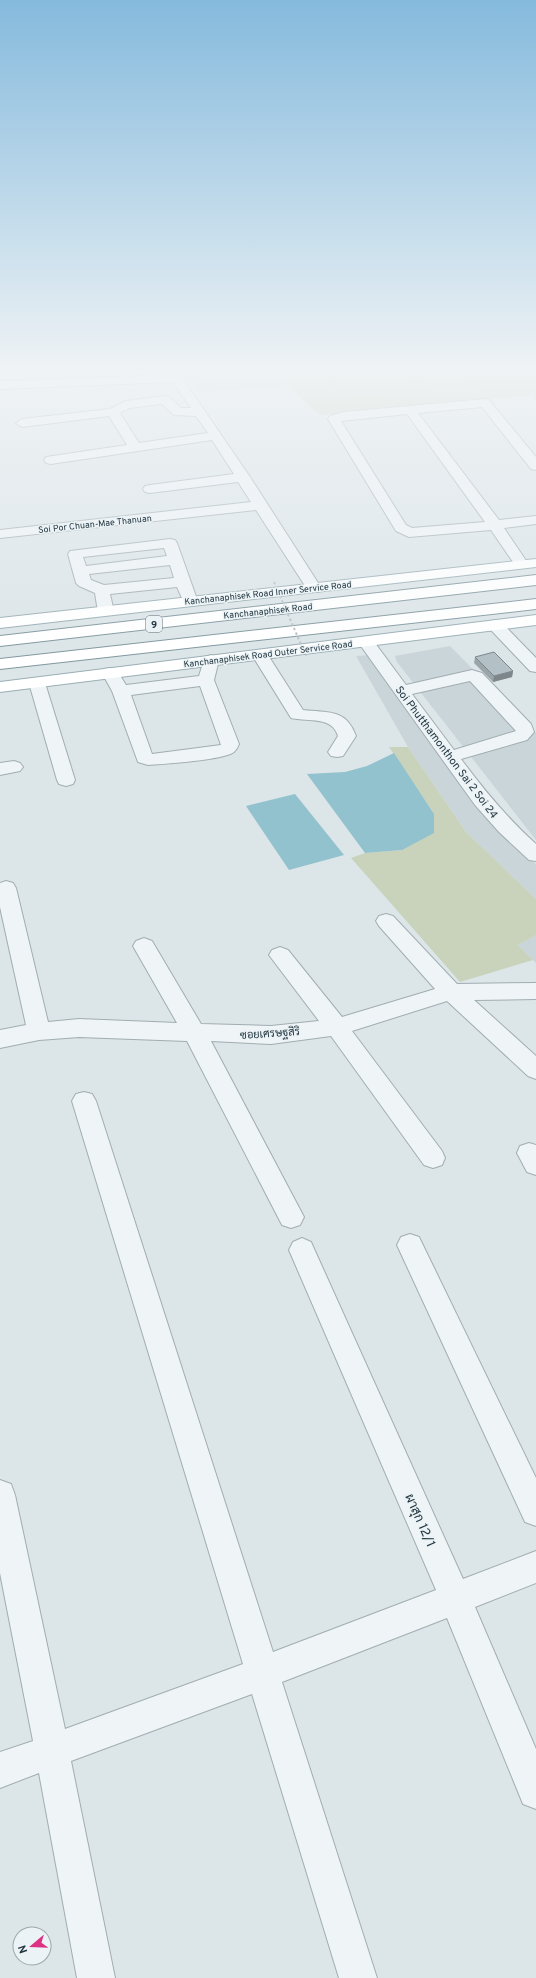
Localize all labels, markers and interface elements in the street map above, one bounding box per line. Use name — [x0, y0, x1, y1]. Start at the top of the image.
street label: Soi Por Chuan-Mae Thanuan — [38, 513, 152, 536]
street label: Kanchanaphisek Road Inner Service Road — [184, 579, 352, 608]
street label: Kanchanaphisek Road — [223, 601, 313, 622]
road number: 9 — [146, 616, 162, 632]
street label: Kanchanaphisek Road Outer Service Road — [183, 639, 353, 670]
street label: Soi Phutthamonthon Sai 2 Soi 24 — [392, 683, 501, 822]
street label: ซอยเศรษฐสิริ — [240, 1025, 300, 1043]
street label: ผาสุก 12/1 — [400, 1492, 438, 1550]
north arrow — [12, 1926, 52, 1966]
text: N — [16, 1943, 31, 1955]

